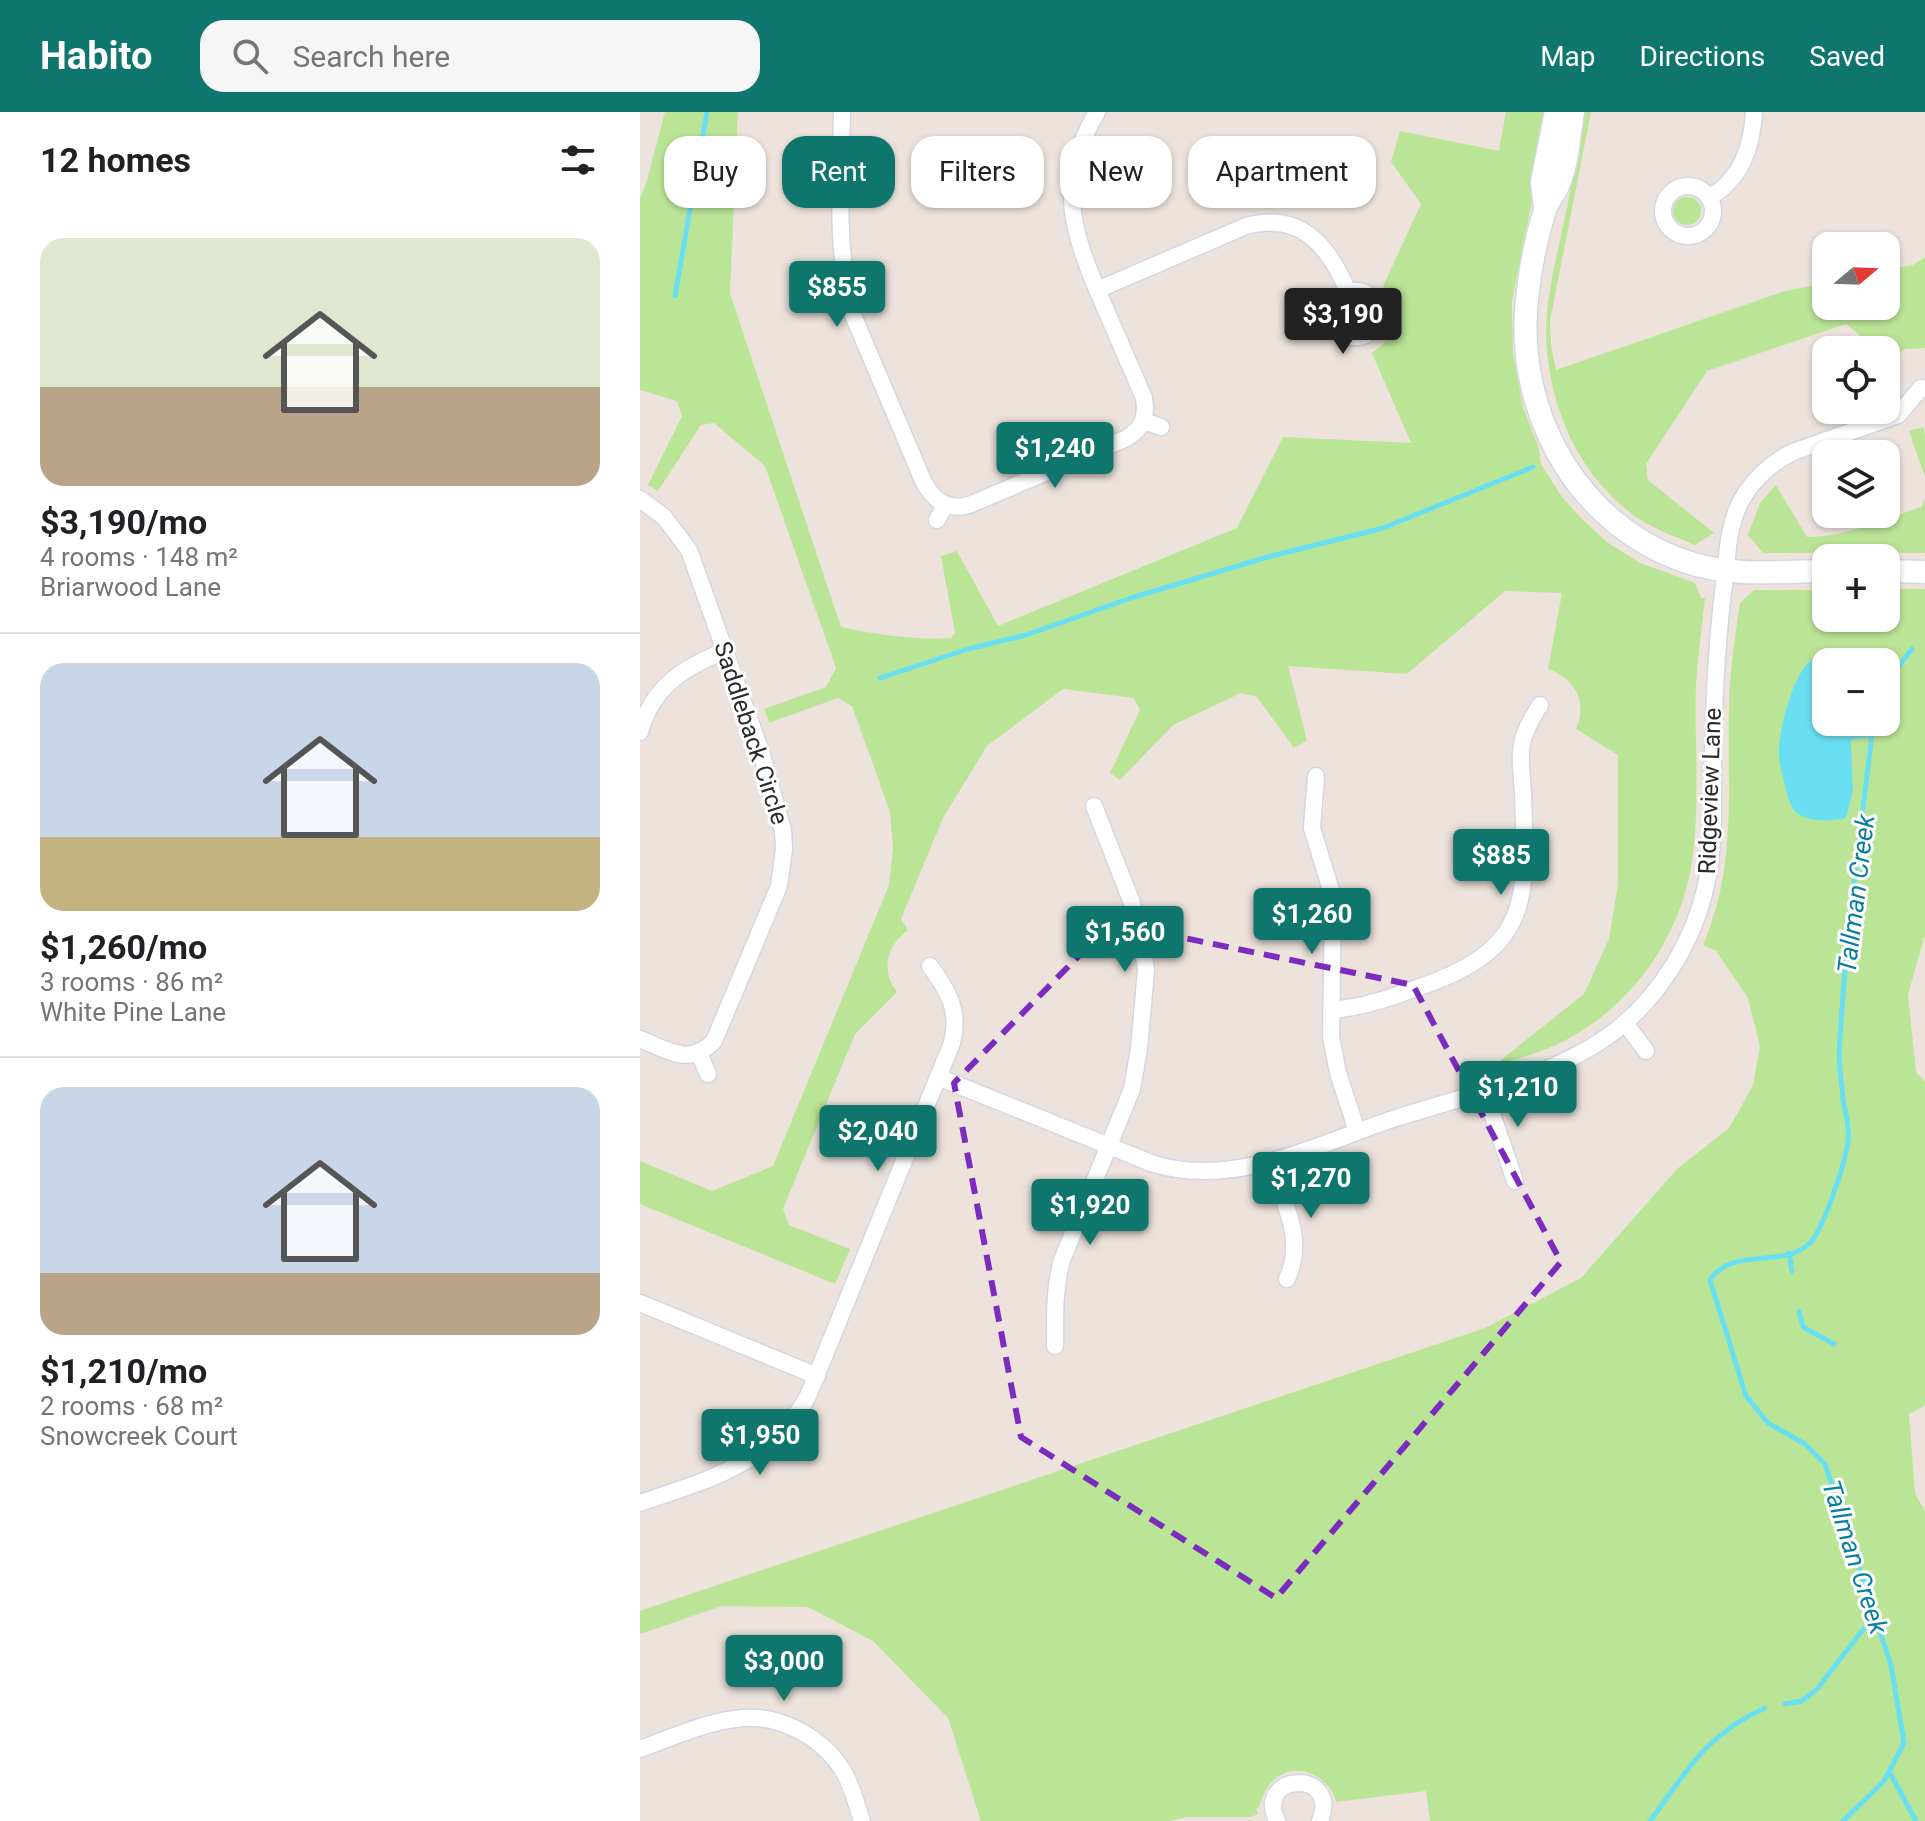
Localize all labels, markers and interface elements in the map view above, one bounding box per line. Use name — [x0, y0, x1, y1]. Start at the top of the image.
search box — [200, 20, 760, 92]
text: Habito — [40, 34, 152, 78]
icon: search — [228, 34, 272, 78]
text: Search here — [292, 39, 450, 74]
text: Map — [1540, 40, 1596, 73]
text: Directions — [1640, 40, 1765, 73]
text: Saved — [1809, 40, 1885, 73]
chip: Buy — [664, 136, 766, 208]
chip: Rent — [782, 136, 895, 208]
chip: Filters — [911, 136, 1044, 208]
chip: New — [1060, 136, 1172, 208]
chip: Apartment — [1188, 136, 1376, 208]
icon: filters — [556, 138, 600, 182]
text: 12 homes — [40, 140, 191, 180]
north arrow — [1812, 232, 1900, 320]
map controls — [1812, 232, 1900, 736]
pin: $855 — [790, 261, 884, 329]
text: $855 — [807, 272, 867, 302]
pin: $3,190 — [1278, 288, 1408, 356]
icon: home — [248, 290, 392, 434]
text: $3,190 — [1303, 299, 1383, 329]
button: locate — [1812, 336, 1900, 424]
pin: $1,240 — [990, 422, 1120, 490]
text: $1,240 — [1015, 433, 1095, 463]
button: layers — [1812, 440, 1900, 528]
text: $3,190/mo — [40, 502, 207, 542]
text: 4 rooms · 148 m² — [40, 542, 238, 572]
button: + — [1812, 544, 1900, 632]
text: Briarwood Lane — [40, 572, 221, 602]
street label: Saddleback Circle — [708, 638, 794, 828]
button: − — [1812, 648, 1900, 736]
street label: Ridgeview Lane — [1693, 707, 1727, 875]
icon: home — [248, 715, 392, 859]
water label: Tallman Creek — [1831, 812, 1881, 975]
pin: $885 — [1454, 829, 1548, 897]
text: $885 — [1471, 840, 1531, 870]
pin: $1,260 — [1247, 888, 1377, 956]
text: $1,260 — [1272, 899, 1352, 929]
pin: $1,560 — [1060, 906, 1190, 974]
text: $1,560 — [1085, 917, 1165, 947]
text: $1,260/mo — [40, 927, 207, 967]
text: 3 rooms · 86 m² — [40, 967, 223, 997]
text: White Pine Lane — [40, 997, 226, 1027]
pin: $1,210 — [1453, 1061, 1583, 1129]
text: $1,210 — [1478, 1072, 1558, 1102]
pin: $2,040 — [813, 1105, 943, 1173]
text: $2,040 — [838, 1116, 918, 1146]
icon: home — [248, 1139, 392, 1283]
pin: $1,270 — [1246, 1152, 1376, 1220]
text: $1,270 — [1271, 1163, 1351, 1193]
pin: $1,920 — [1025, 1179, 1155, 1247]
text: $1,920 — [1050, 1190, 1130, 1220]
text: $1,210/mo — [40, 1351, 207, 1391]
text: 2 rooms · 68 m² — [40, 1391, 223, 1421]
pin: $1,950 — [695, 1409, 825, 1477]
text: $1,950 — [720, 1420, 800, 1450]
text: Snowcreek Court — [40, 1421, 238, 1451]
water label: Tallman Creek — [1816, 1476, 1894, 1639]
pin: $3,000 — [719, 1635, 849, 1703]
text: $3,000 — [744, 1646, 824, 1676]

